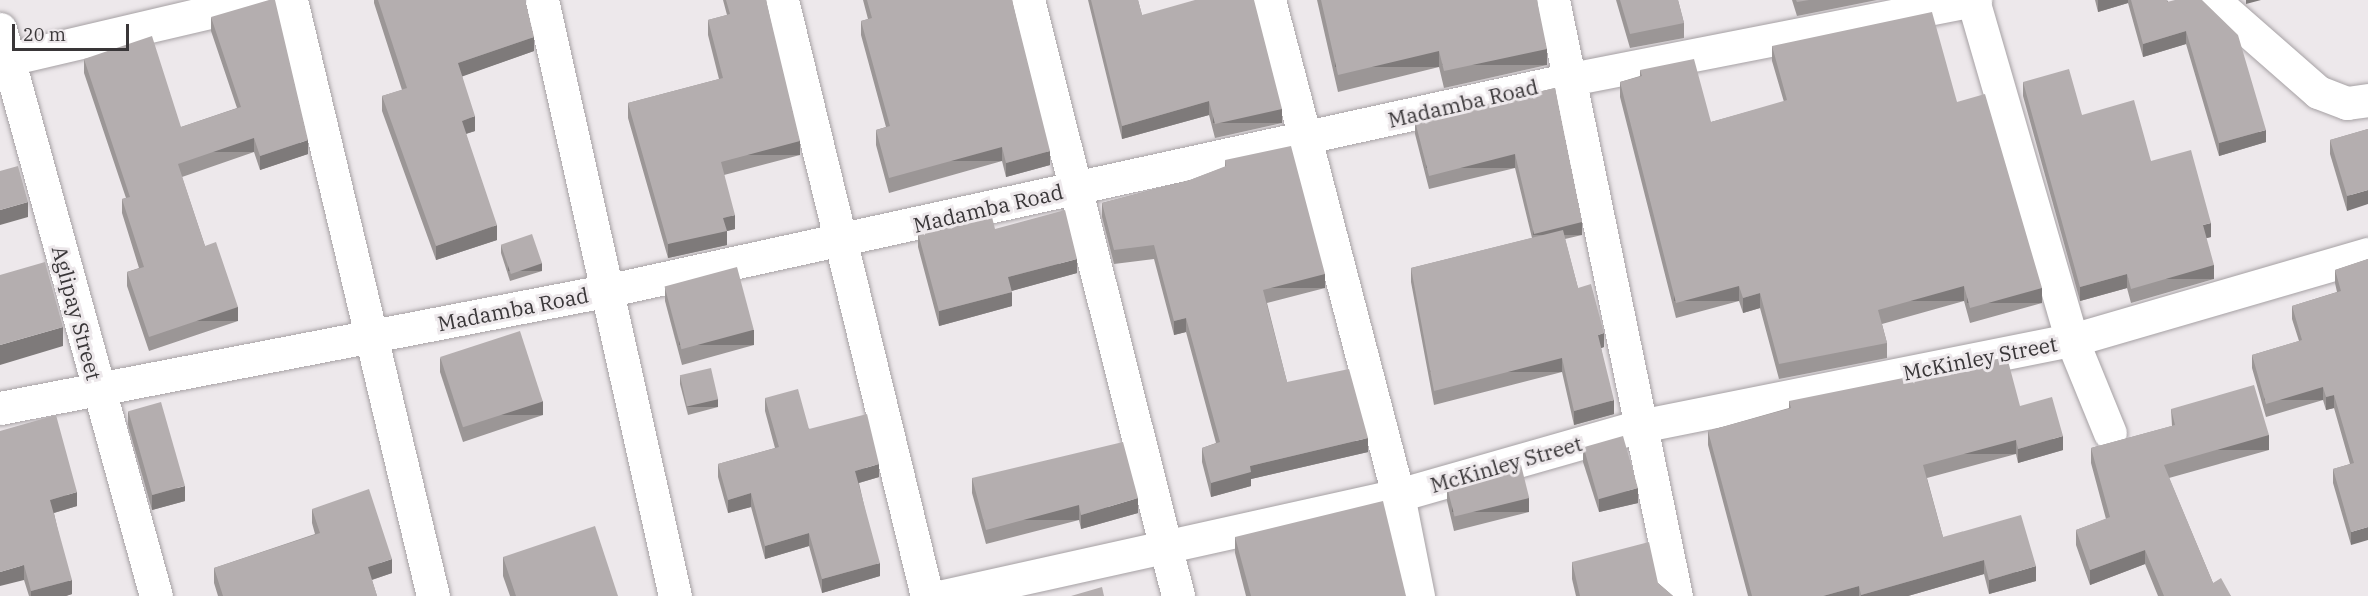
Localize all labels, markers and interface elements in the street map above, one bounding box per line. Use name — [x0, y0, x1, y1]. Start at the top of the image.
scale bar — [15, 12, 132, 50]
text: 20 m — [23, 23, 66, 46]
street label: Madamba Road — [1386, 73, 1540, 133]
street label: Madamba Road — [911, 178, 1065, 238]
street label: Aglipay Street — [47, 243, 107, 383]
street label: Madamba Road — [435, 282, 591, 336]
street label: McKinley Street — [1901, 331, 2059, 385]
street label: McKinley Street — [1427, 430, 1585, 498]

